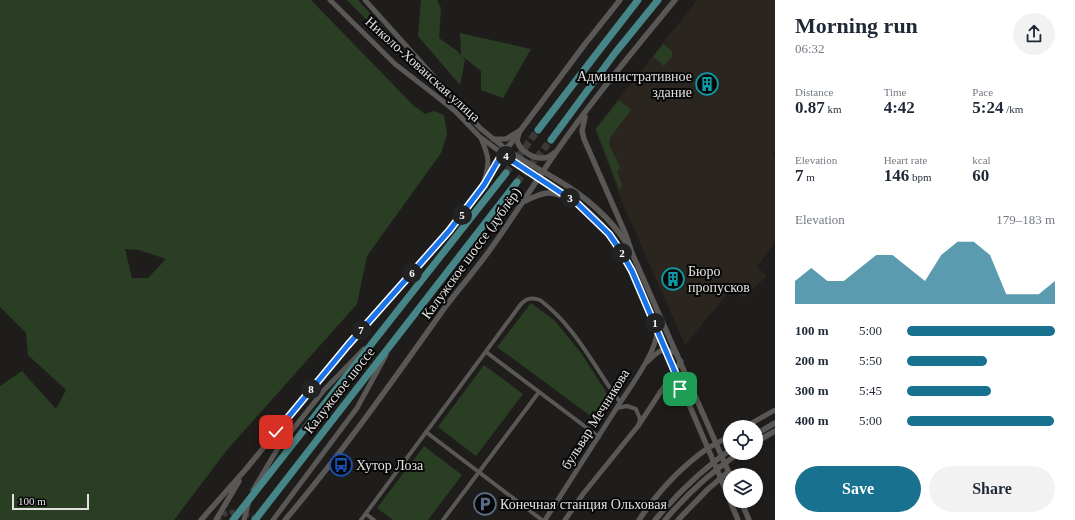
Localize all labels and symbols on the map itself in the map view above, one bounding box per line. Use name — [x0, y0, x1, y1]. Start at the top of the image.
street label: Николо-Хованская улица — [362, 14, 484, 125]
place label: Административное здание — [577, 69, 692, 100]
building icon: Административное здание — [694, 71, 720, 97]
pin: 4 — [496, 146, 516, 166]
street label: Калужское шоссе (дублёр) — [419, 184, 525, 322]
pin: 3 — [560, 188, 580, 208]
pin: 5 — [452, 205, 472, 225]
pin: 2 — [612, 243, 632, 263]
pin: 6 — [402, 263, 422, 283]
place label: Бюро пропусков — [688, 264, 750, 295]
building icon: Бюро пропусков — [660, 266, 686, 292]
pin: 1 — [645, 313, 665, 333]
pin: 7 — [351, 320, 371, 340]
street label: Калужское шоссе — [301, 344, 378, 436]
street label: бульвар Мечникова — [558, 366, 633, 472]
pin — [663, 372, 697, 406]
pin: 8 — [301, 379, 321, 399]
pin — [259, 415, 293, 449]
bus stop icon: Хутор Лоза — [328, 452, 354, 478]
place label: Хутор Лоза — [356, 458, 424, 473]
parking icon: Конечная станция Ольховая — [472, 491, 498, 517]
scale bar — [12, 492, 89, 511]
place label: Конечная станция Ольховая — [500, 497, 667, 512]

